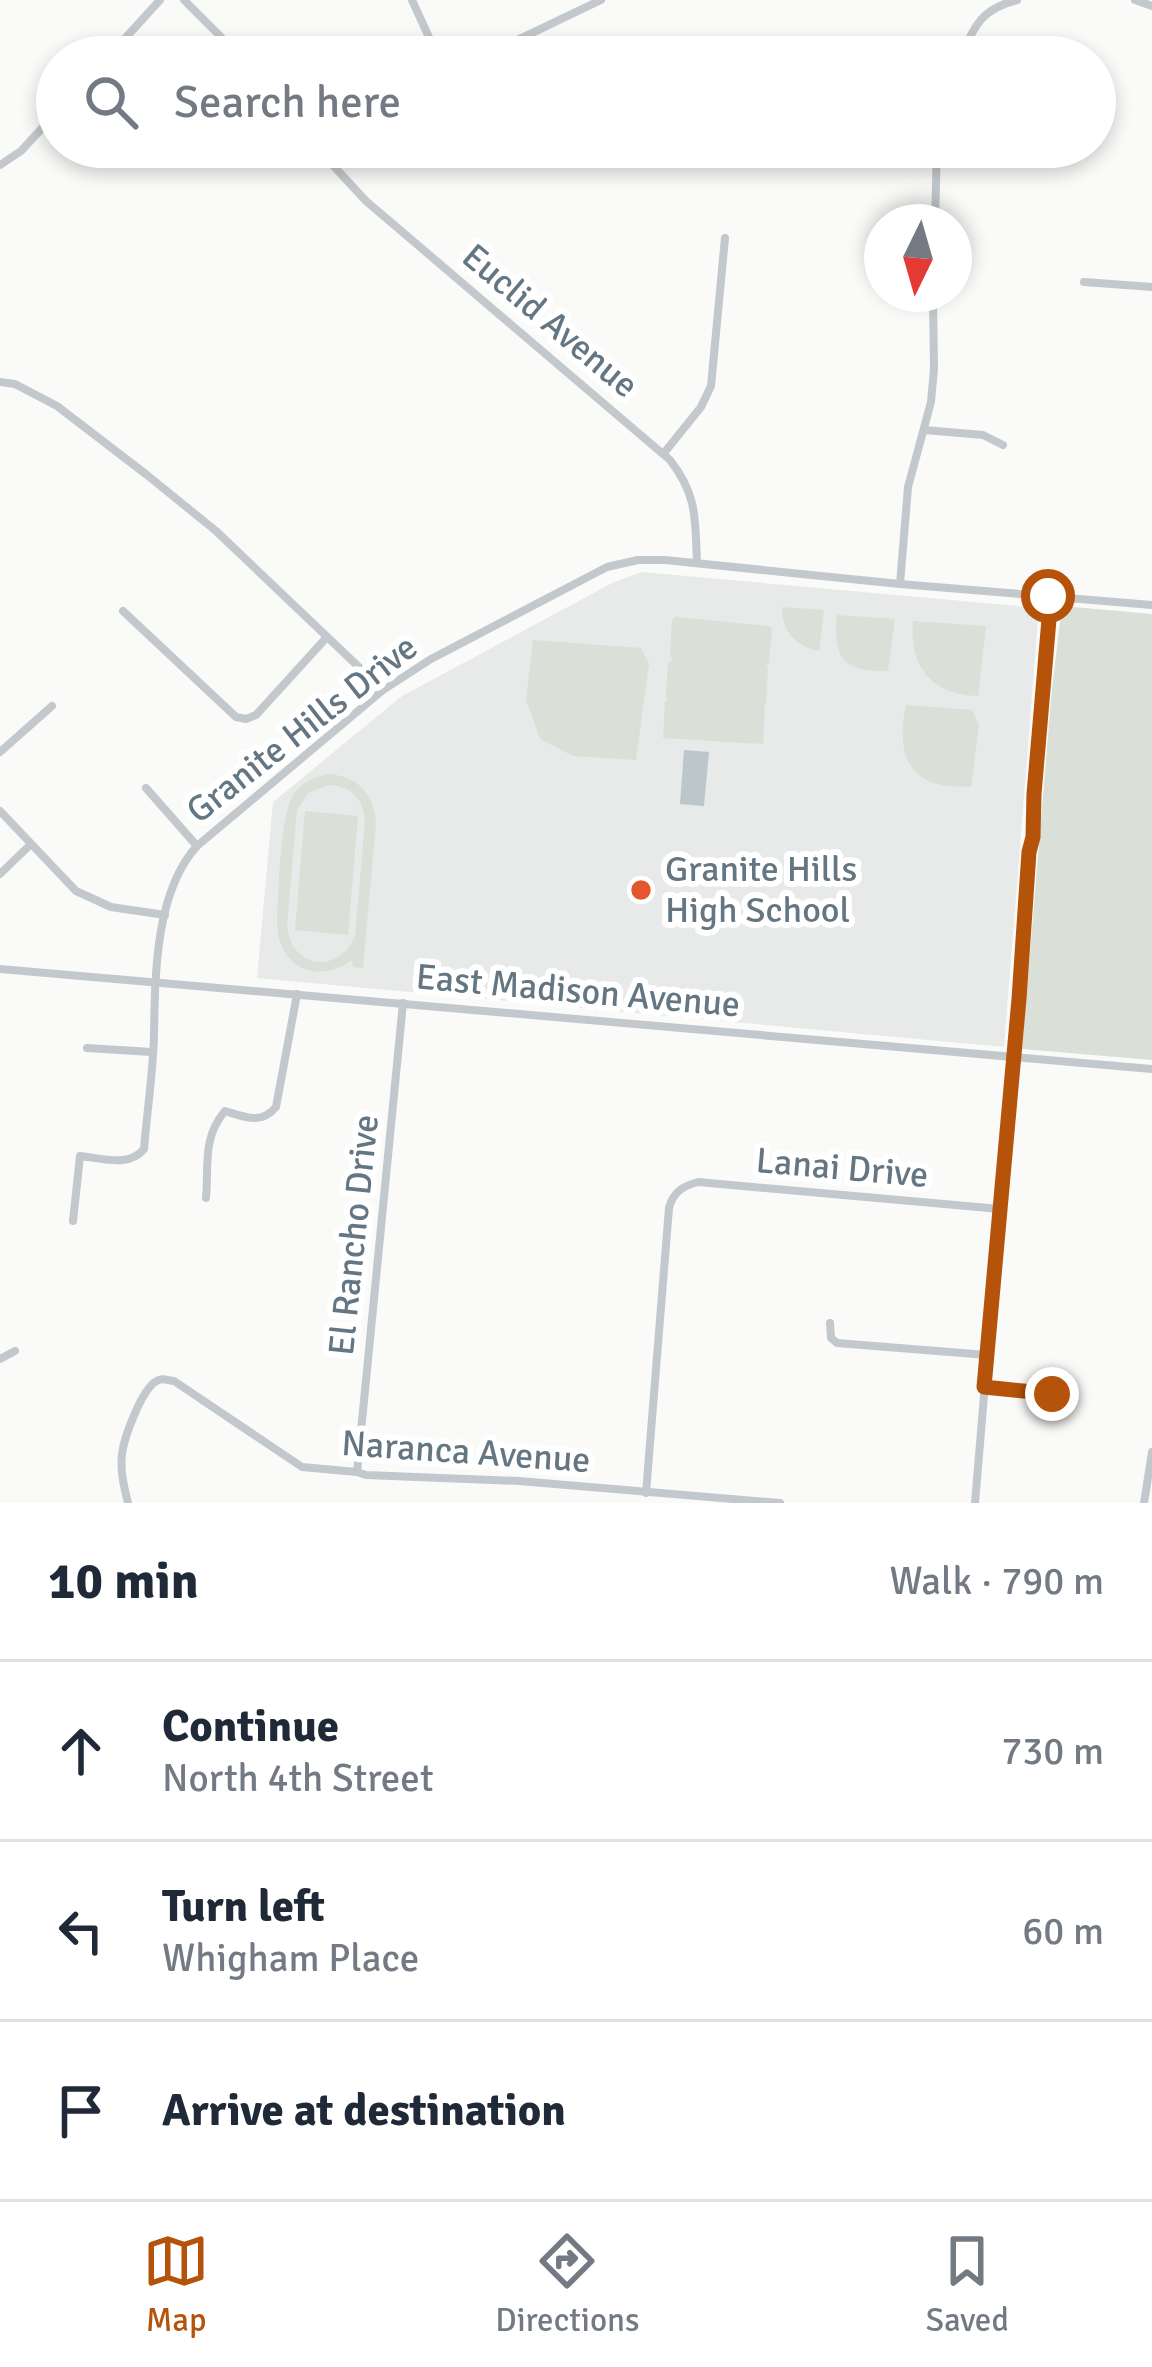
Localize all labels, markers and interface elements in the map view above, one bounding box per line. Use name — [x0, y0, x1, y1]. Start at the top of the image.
search box — [36, 36, 1116, 168]
icon: search — [78, 69, 144, 135]
text: Search here — [174, 75, 401, 130]
north arrow — [864, 204, 972, 312]
street label: Euclid Avenue — [453, 234, 647, 408]
route start — [1021, 569, 1075, 623]
street label: Granite Hills Drive — [178, 625, 426, 833]
place label: Granite Hills High School — [665, 847, 857, 933]
marker: Granite Hills High School — [628, 877, 654, 903]
street label: East Madison Avenue — [414, 954, 742, 1028]
street label: El Rancho Drive — [319, 1112, 389, 1358]
street label: Lanai Drive — [754, 1138, 930, 1198]
route end — [1025, 1367, 1079, 1421]
street label: Naranca Avenue — [340, 1421, 592, 1483]
text: 10 min — [48, 1550, 199, 1613]
text: Walk · 790 m — [890, 1557, 1104, 1605]
text: Continue — [162, 1699, 339, 1754]
icon: ahead — [48, 1718, 114, 1784]
text: 730 m — [1001, 1727, 1104, 1775]
text: North 4th Street — [162, 1754, 434, 1802]
text: Turn left — [162, 1879, 325, 1934]
icon: left — [48, 1898, 114, 1964]
text: 60 m — [1022, 1907, 1104, 1955]
text: Whigham Place — [162, 1934, 419, 1982]
icon: arrive — [48, 2078, 114, 2144]
text: Arrive at destination — [162, 2083, 566, 2138]
tab: Map — [143, 2228, 209, 2341]
tab: Directions — [495, 2228, 640, 2341]
tab: Saved — [926, 2228, 1009, 2341]

